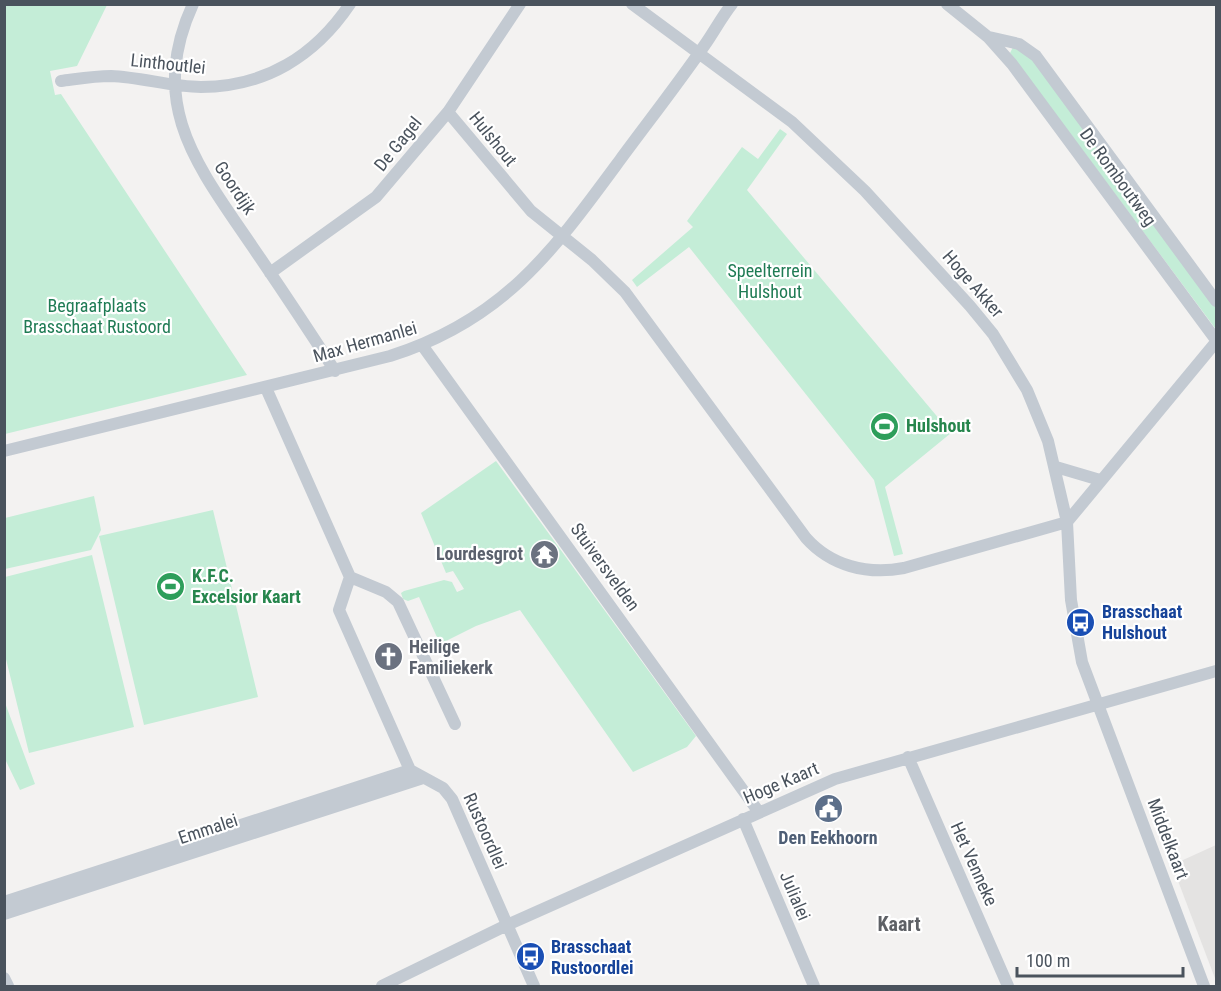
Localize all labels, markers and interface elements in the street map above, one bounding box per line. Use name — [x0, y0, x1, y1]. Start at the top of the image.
street label: Linthoutlei — [130, 49, 207, 78]
street label: Hulshout — [465, 107, 522, 170]
street label: De Gagel — [369, 112, 426, 175]
street label: De Romboutweg — [1076, 124, 1161, 230]
street label: Goordijk — [210, 157, 261, 218]
street label: Hoge Akker — [939, 246, 1009, 322]
park label: Speelterrein Hulshout — [727, 260, 813, 302]
park label: Begraafplaats Brasschaat Rustoord — [23, 295, 171, 337]
street label: Max Hermanlei — [311, 317, 419, 366]
sports icon: Hulshout — [869, 410, 901, 442]
place label: Hulshout — [906, 415, 971, 436]
street label: Stuiversvelden — [567, 519, 644, 615]
temple icon: Lourdesgrot — [528, 538, 560, 570]
place label: Lourdesgrot — [436, 543, 523, 564]
place label: K.F.C. Excelsior Kaart — [192, 565, 301, 607]
sports icon: K.F.C. Excelsior Kaart — [155, 570, 187, 602]
place label: Brasschaat Hulshout — [1102, 601, 1183, 643]
bus stop icon: Brasschaat Hulshout — [1065, 606, 1097, 638]
place label: Heilige Familiekerk — [409, 636, 493, 678]
church icon: Heilige Familiekerk — [372, 641, 404, 673]
street label: Hoge Kaart — [740, 757, 822, 808]
street label: Rustoordlei — [459, 790, 511, 872]
public building icon: Den Eekhoorn — [812, 793, 844, 825]
street label: Middelkaart — [1143, 795, 1193, 882]
street label: Emmalei — [175, 809, 240, 848]
street label: Het Venneke — [947, 819, 1002, 909]
place label: Den Eekhoorn — [778, 827, 878, 848]
street label: Julialei — [776, 868, 815, 923]
district label: Kaart — [877, 912, 921, 936]
place label: Brasschaat Rustoordlei — [551, 936, 634, 978]
scale bar — [1017, 940, 1184, 978]
bus stop icon: Brasschaat Rustoordlei — [514, 941, 546, 973]
text: 100 m — [1026, 950, 1070, 971]

